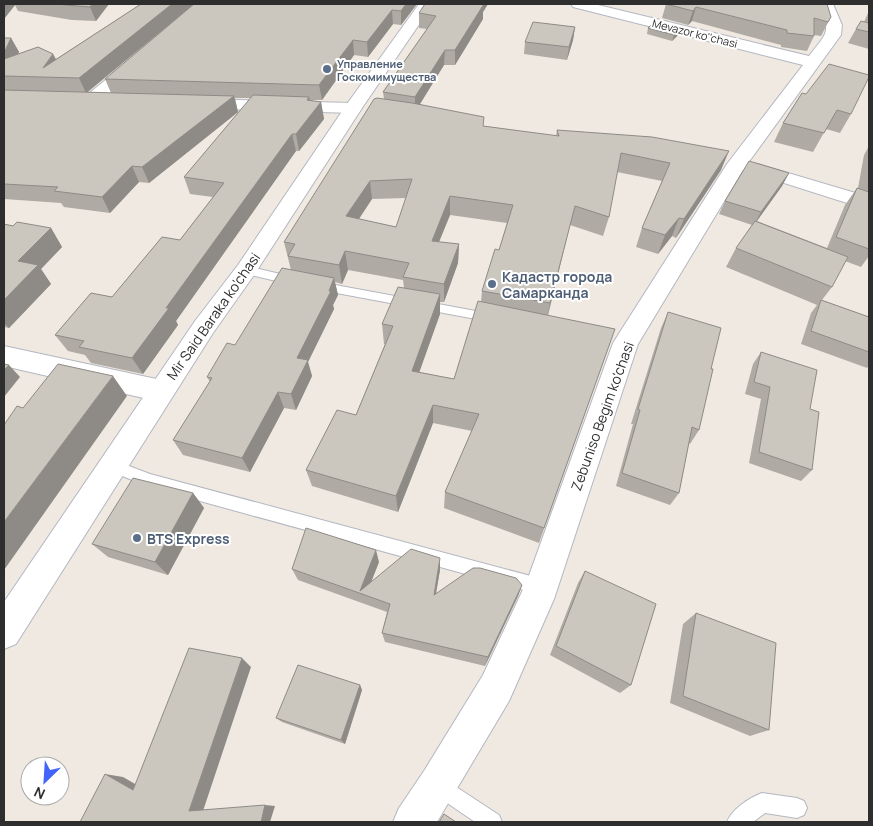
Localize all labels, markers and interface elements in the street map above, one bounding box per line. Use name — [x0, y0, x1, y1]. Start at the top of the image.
street label: Mevazor ko''chasi — [651, 15, 739, 51]
place label: Управление Госкомимущества — [337, 56, 436, 84]
marker: Управление Госкомимущества — [321, 63, 333, 75]
street label: Mir Said Baraka ko'chasi — [162, 249, 264, 383]
place label: Кадастр города Самарканда — [502, 267, 612, 302]
marker: Кадастр города Самарканда — [486, 278, 498, 290]
street label: Zebuniso Begim ko'chasi — [566, 339, 638, 493]
place label: BTS Express — [147, 529, 230, 548]
marker: BTS Express — [131, 532, 143, 544]
north arrow — [20, 756, 70, 806]
text: N — [31, 782, 48, 804]

